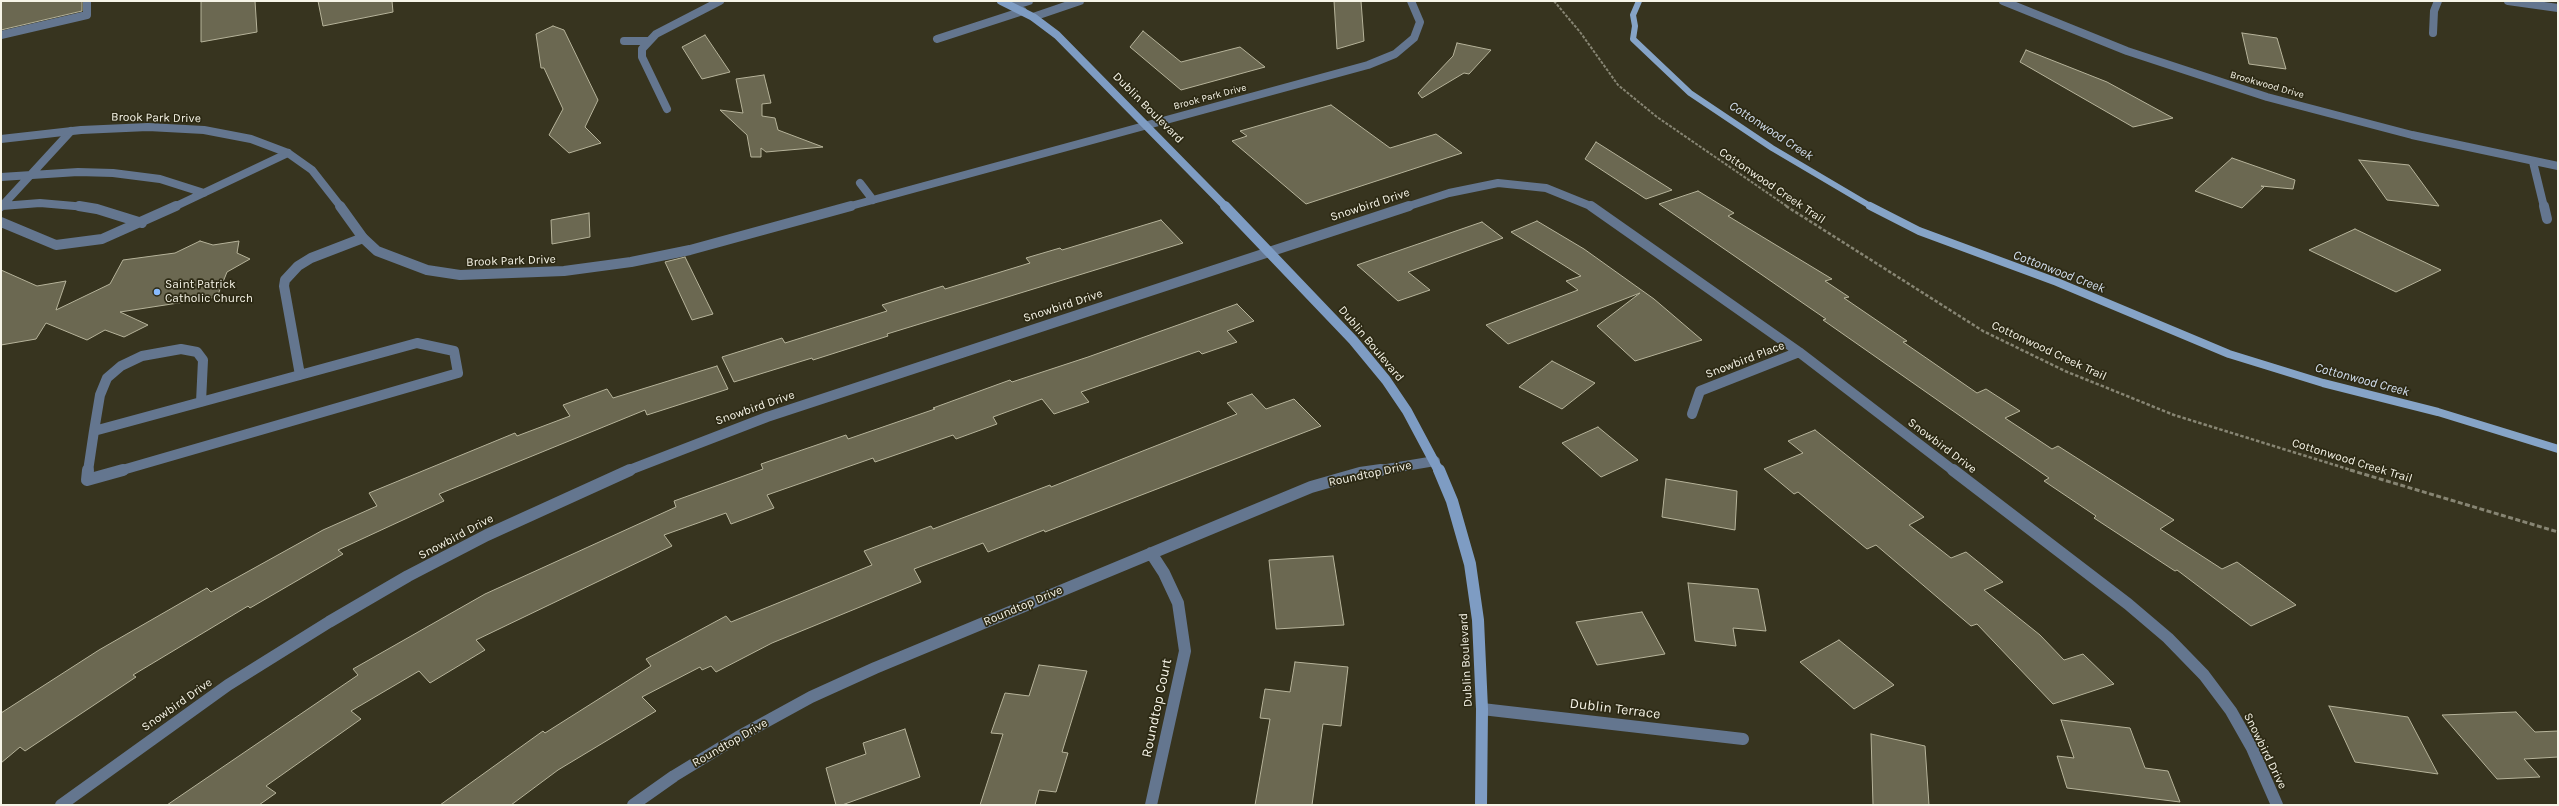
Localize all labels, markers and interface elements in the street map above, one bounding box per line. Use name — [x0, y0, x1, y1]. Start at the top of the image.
street label: Brookwood Drive — [2229, 69, 2305, 101]
street label: Dublin Boulevard — [1110, 70, 1186, 146]
street label: Brook Park Drive — [1172, 82, 1248, 112]
water label: Cottonwood Creek — [1726, 98, 1816, 164]
street label: Brook Park Drive — [111, 110, 201, 126]
street label: Cottonwood Creek Trail — [1716, 145, 1828, 227]
street label: Snowbird Drive — [1328, 185, 1412, 225]
water label: Cottonwood Creek — [2011, 247, 2107, 297]
street label: Brook Park Drive — [466, 252, 556, 270]
place label: Saint Patrick Catholic Church — [165, 278, 253, 306]
street label: Snowbird Drive — [1021, 286, 1105, 326]
marker: Saint Patrick Catholic Church — [152, 287, 162, 297]
street label: Dublin Boulevard — [1335, 303, 1407, 385]
street label: Cottonwood Creek Trail — [1989, 318, 2109, 384]
street label: Snowbird Place — [1703, 338, 1787, 382]
water label: Cottonwood Creek — [2313, 360, 2411, 400]
street label: Snowbird Drive — [714, 388, 796, 428]
street label: Snowbird Drive — [1905, 415, 1979, 477]
street label: Cottonwood Creek Trail — [2290, 436, 2414, 486]
street label: Roundtop Drive — [1327, 458, 1413, 490]
street label: Snowbird Drive — [416, 511, 496, 563]
street label: Roundtop Drive — [981, 583, 1065, 629]
street label: Dublin Boulevard — [1456, 613, 1476, 707]
street label: Roundtop Court — [1138, 657, 1176, 759]
street label: Snowbird Drive — [139, 675, 215, 735]
street label: Dublin Terrace — [1569, 695, 1661, 723]
street label: Snowbird Drive — [2240, 711, 2290, 791]
street label: Roundtop Drive — [690, 716, 770, 770]

